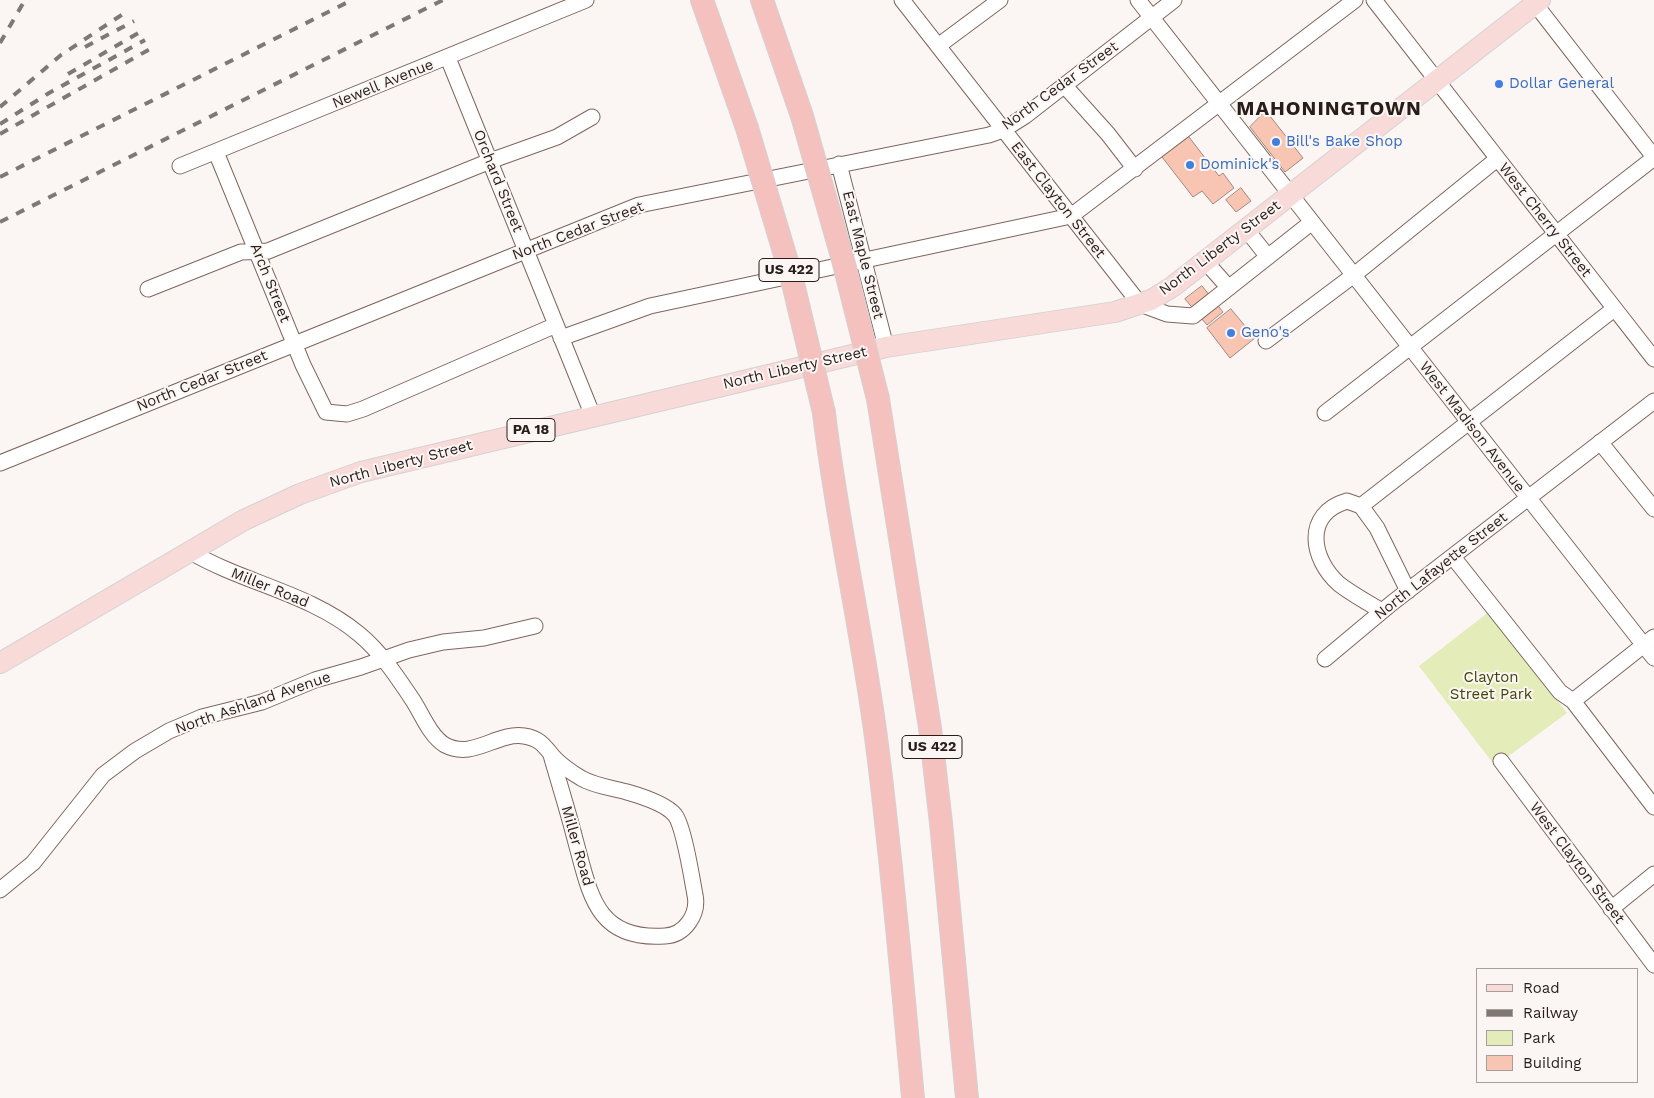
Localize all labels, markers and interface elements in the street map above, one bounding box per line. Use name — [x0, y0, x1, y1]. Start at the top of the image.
street label: North Cedar Street — [998, 38, 1122, 134]
street label: Newell Avenue — [330, 55, 436, 113]
place label: Dollar General — [1509, 75, 1614, 93]
marker: Dollar General — [1493, 78, 1505, 90]
district label: MAHONINGTOWN — [1235, 97, 1423, 121]
street label: Orchard Street — [469, 127, 527, 235]
place label: Bill's Bake Shop — [1286, 133, 1403, 151]
marker: Bill's Bake Shop — [1270, 136, 1282, 148]
street label: East Clayton Street — [1007, 138, 1109, 262]
place label: Dominick's — [1200, 156, 1279, 174]
marker: Dominick's — [1184, 159, 1196, 171]
street label: West Cherry Street — [1495, 159, 1595, 281]
street label: East Maple Street — [838, 189, 888, 321]
street label: North Liberty Street — [1156, 197, 1284, 299]
street label: North Cedar Street — [510, 198, 646, 264]
street label: Arch Street — [246, 241, 294, 325]
road number: US 422 — [759, 258, 819, 282]
place label: Geno's — [1241, 324, 1290, 342]
marker: Geno's — [1225, 327, 1237, 339]
street label: North Liberty Street — [721, 343, 869, 393]
street label: North Cedar Street — [134, 347, 270, 415]
street label: West Madison Avenue — [1415, 358, 1529, 496]
road number: PA 18 — [507, 418, 555, 442]
street label: North Liberty Street — [328, 436, 474, 492]
street label: North Lafayette Street — [1371, 508, 1511, 624]
street label: Miller Road — [228, 564, 312, 612]
street label: North Ashland Avenue — [173, 668, 333, 738]
park label: Clayton Street Park — [1450, 669, 1532, 704]
road number: US 422 — [902, 736, 962, 759]
street label: West Clayton Street — [1525, 799, 1629, 927]
street label: Miller Road — [557, 804, 597, 888]
legend — [1476, 968, 1639, 1083]
text: Road — [1523, 979, 1560, 997]
text: Railway — [1523, 1004, 1578, 1022]
text: Park — [1523, 1029, 1555, 1047]
text: Building — [1523, 1054, 1581, 1072]

